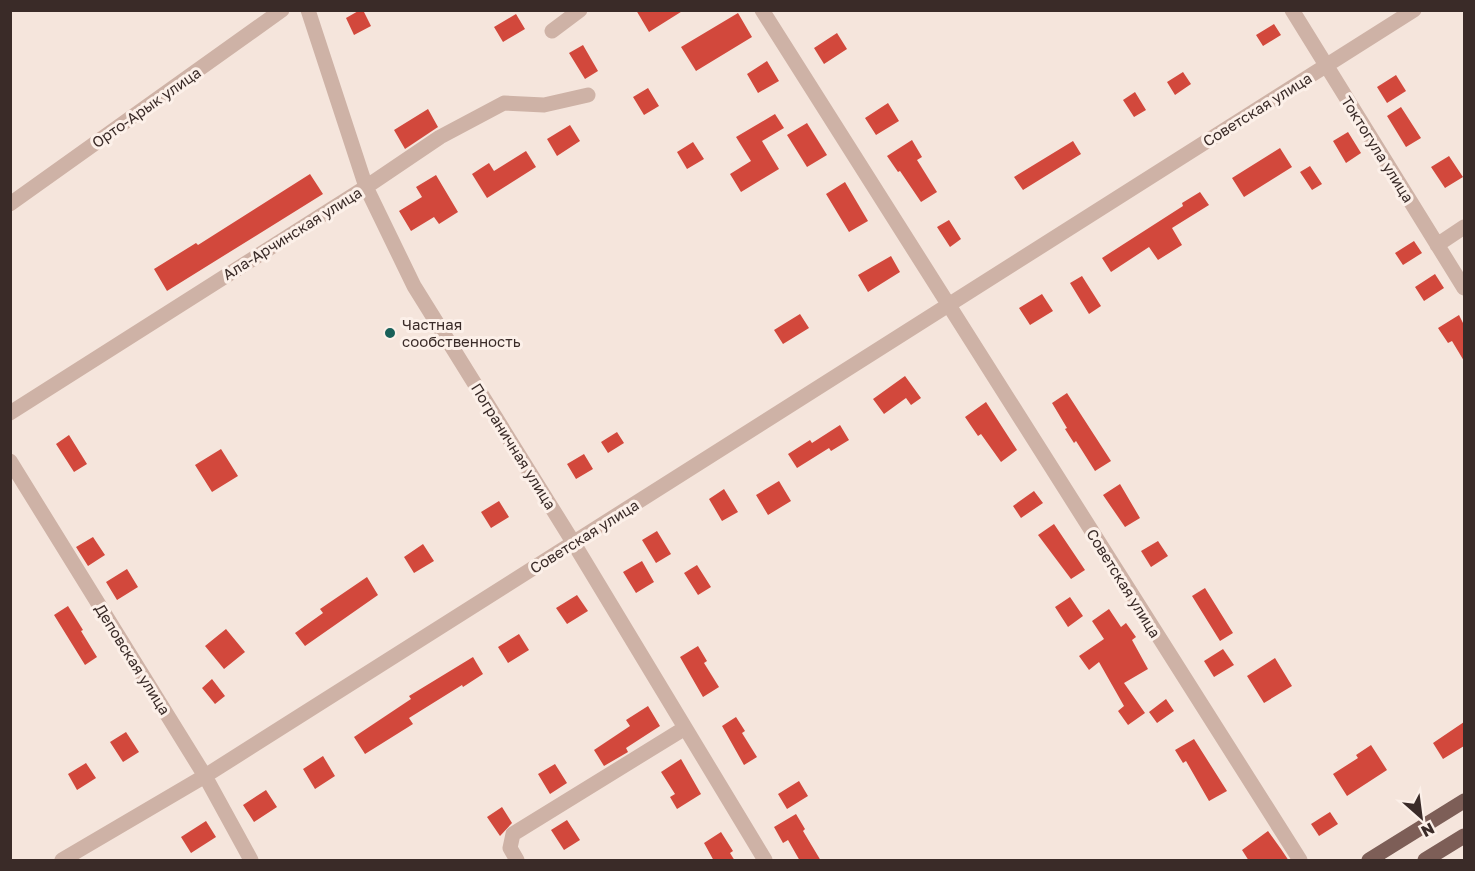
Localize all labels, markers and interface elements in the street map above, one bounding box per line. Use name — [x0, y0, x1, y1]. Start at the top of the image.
street label: Орто-Арык улица — [88, 63, 204, 151]
street label: Советская улица — [1199, 68, 1315, 150]
street label: Токтогула улица — [1338, 92, 1418, 206]
street label: Ала-Арчинская улица — [219, 183, 365, 283]
place label: Частная сообственность — [402, 315, 521, 350]
marker: Частная сообственность — [383, 326, 397, 340]
street label: Пограничная улица — [468, 380, 560, 512]
street label: Советская улица — [526, 495, 642, 577]
street label: Советская улица — [1083, 525, 1165, 641]
street label: Деповская улица — [92, 600, 174, 718]
north arrow — [1391, 787, 1451, 847]
text: N — [1418, 819, 1438, 842]

